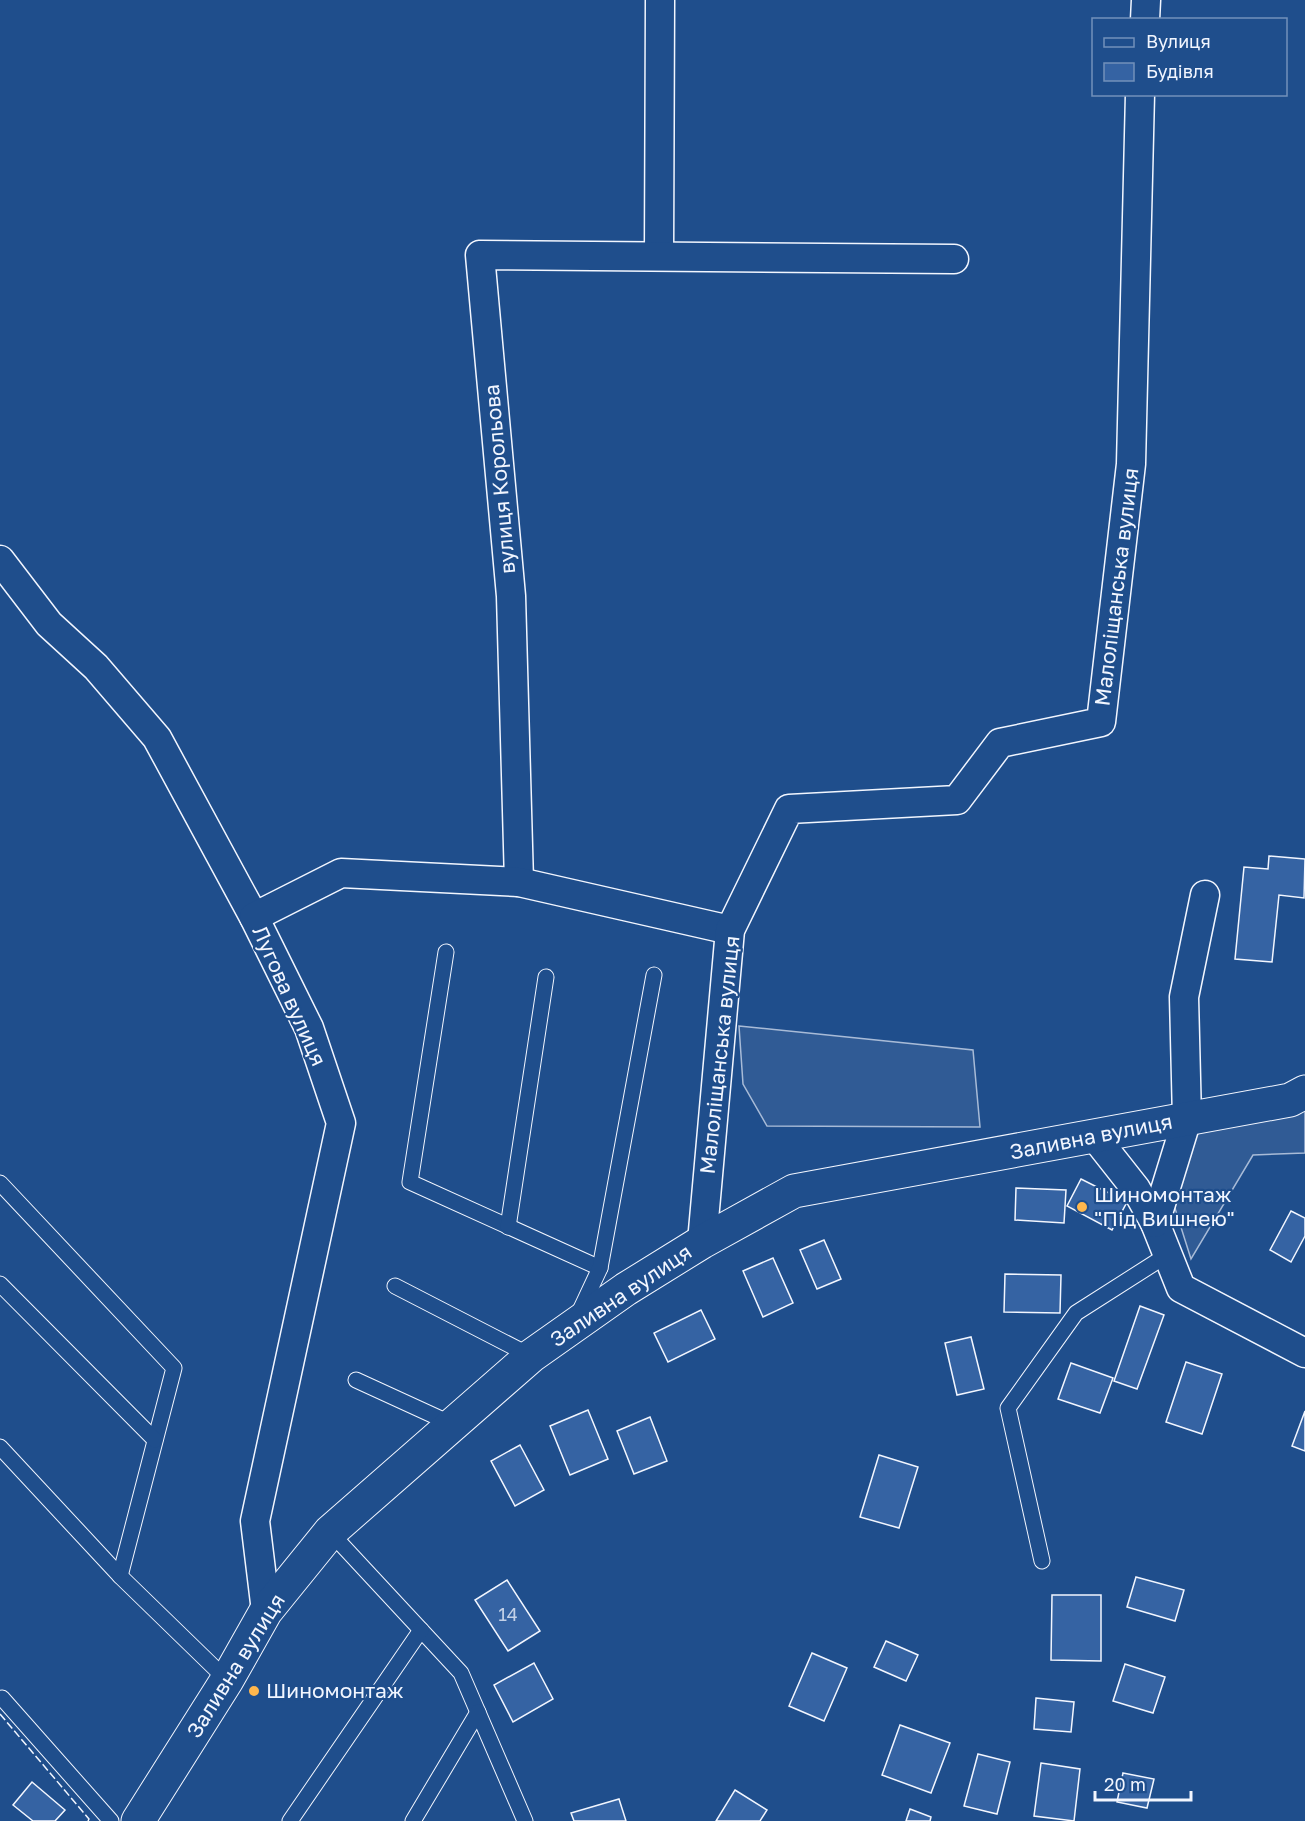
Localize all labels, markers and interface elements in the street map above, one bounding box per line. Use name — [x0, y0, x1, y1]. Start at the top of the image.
legend — [1092, 18, 1287, 96]
text: Вулиця — [1146, 30, 1211, 52]
text: Будівля — [1146, 60, 1214, 82]
street label: вулиця Корольова — [478, 383, 520, 575]
street label: Малоліщанська вулиця — [1089, 466, 1144, 707]
street label: Лугова вулиця — [247, 921, 332, 1070]
street label: Малоліщанська вулиця — [694, 934, 744, 1175]
street label: Заливна вулиця — [1007, 1107, 1174, 1165]
place label: Шиномонтаж "Під Вишнею" — [1094, 1181, 1235, 1231]
marker: Шиномонтаж "Під Вишнею" — [1075, 1200, 1089, 1214]
street label: Заливна вулиця — [545, 1238, 696, 1352]
street label: Заливна вулиця — [180, 1588, 290, 1742]
house number: 14 — [498, 1603, 518, 1625]
place label: Шиномонтаж — [266, 1677, 404, 1703]
marker: Шиномонтаж — [247, 1684, 261, 1698]
scale bar — [1095, 1764, 1191, 1802]
text: 20 m — [1104, 1773, 1146, 1795]

